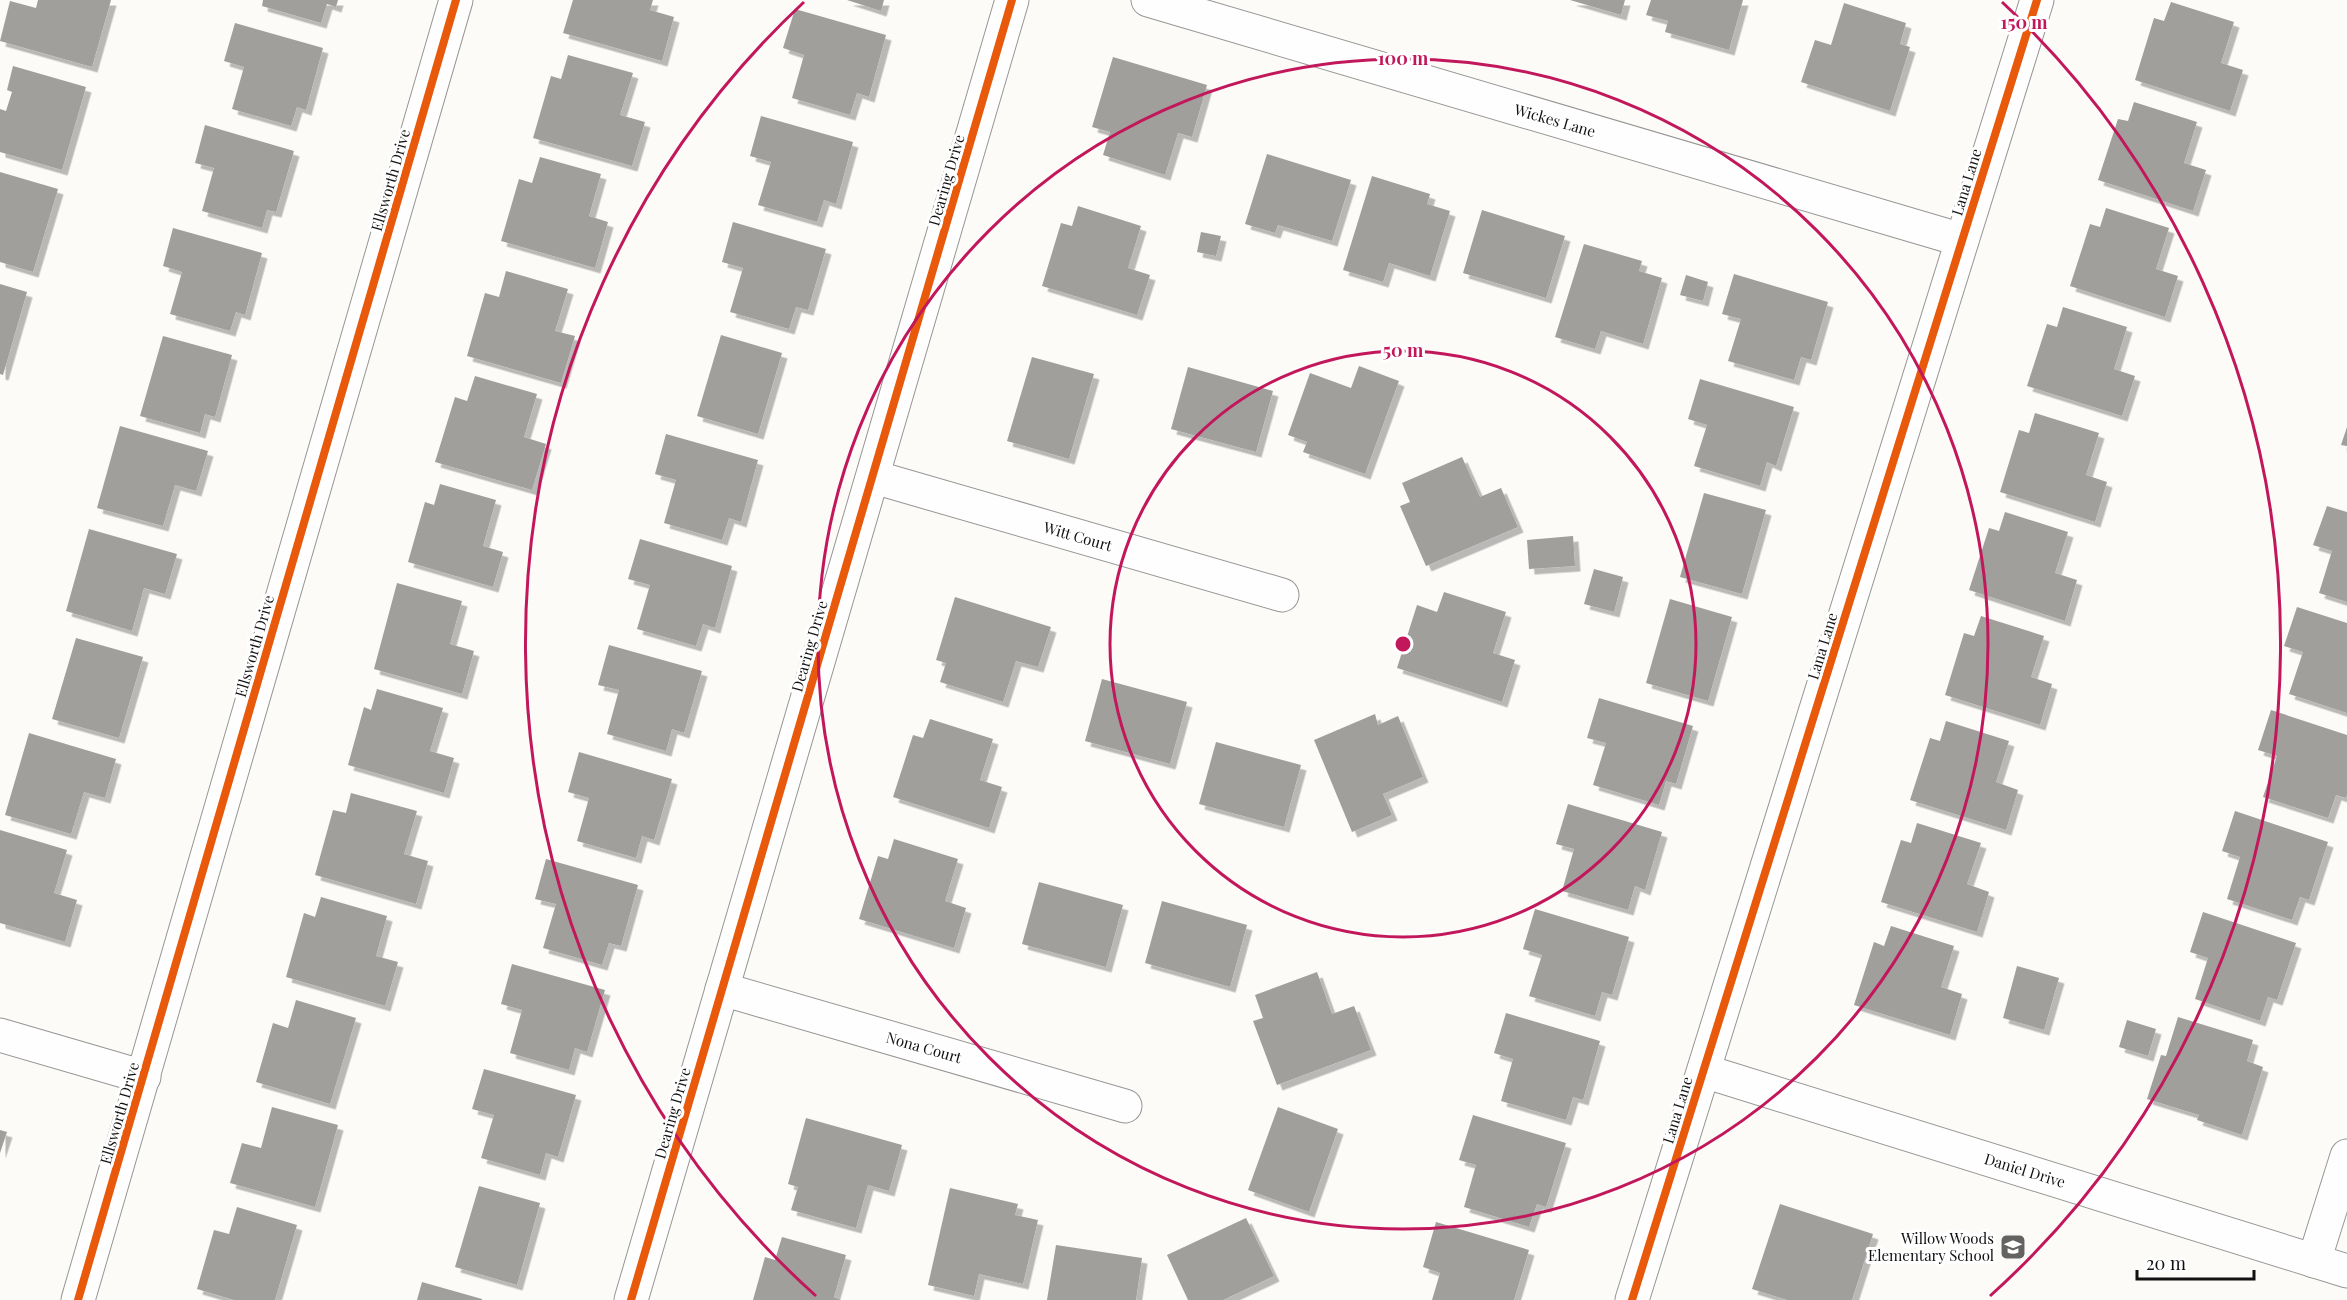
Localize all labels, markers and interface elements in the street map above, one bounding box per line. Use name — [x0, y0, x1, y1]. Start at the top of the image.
text: 150 m — [2000, 10, 2048, 34]
text: 100 m — [1378, 46, 1429, 70]
street label: Wickes Lane — [1511, 99, 1598, 141]
street label: Ellsworth Drive — [366, 127, 414, 233]
street label: Dearing Drive — [923, 132, 969, 228]
street label: Lana Lane — [1946, 146, 1986, 218]
text: 50 m — [1383, 338, 1424, 362]
street label: Witt Court — [1040, 516, 1115, 555]
street label: Ellsworth Drive — [230, 593, 278, 699]
street label: Dearing Drive — [786, 598, 832, 694]
street label: Lana Lane — [1802, 610, 1842, 682]
centre of rings — [1393, 634, 1413, 654]
street label: Nona Court — [884, 1027, 965, 1068]
street label: Ellsworth Drive — [95, 1060, 143, 1166]
street label: Dearing Drive — [649, 1065, 695, 1161]
street label: Lana Lane — [1657, 1074, 1697, 1146]
street label: Daniel Drive — [1982, 1148, 2068, 1192]
place label: Willow Woods Elementary School — [1868, 1228, 1994, 1265]
school or university icon: Willow Woods Elementary School — [1998, 1232, 2028, 1262]
scale bar — [2137, 1243, 2254, 1281]
text: 20 m — [2146, 1251, 2186, 1275]

